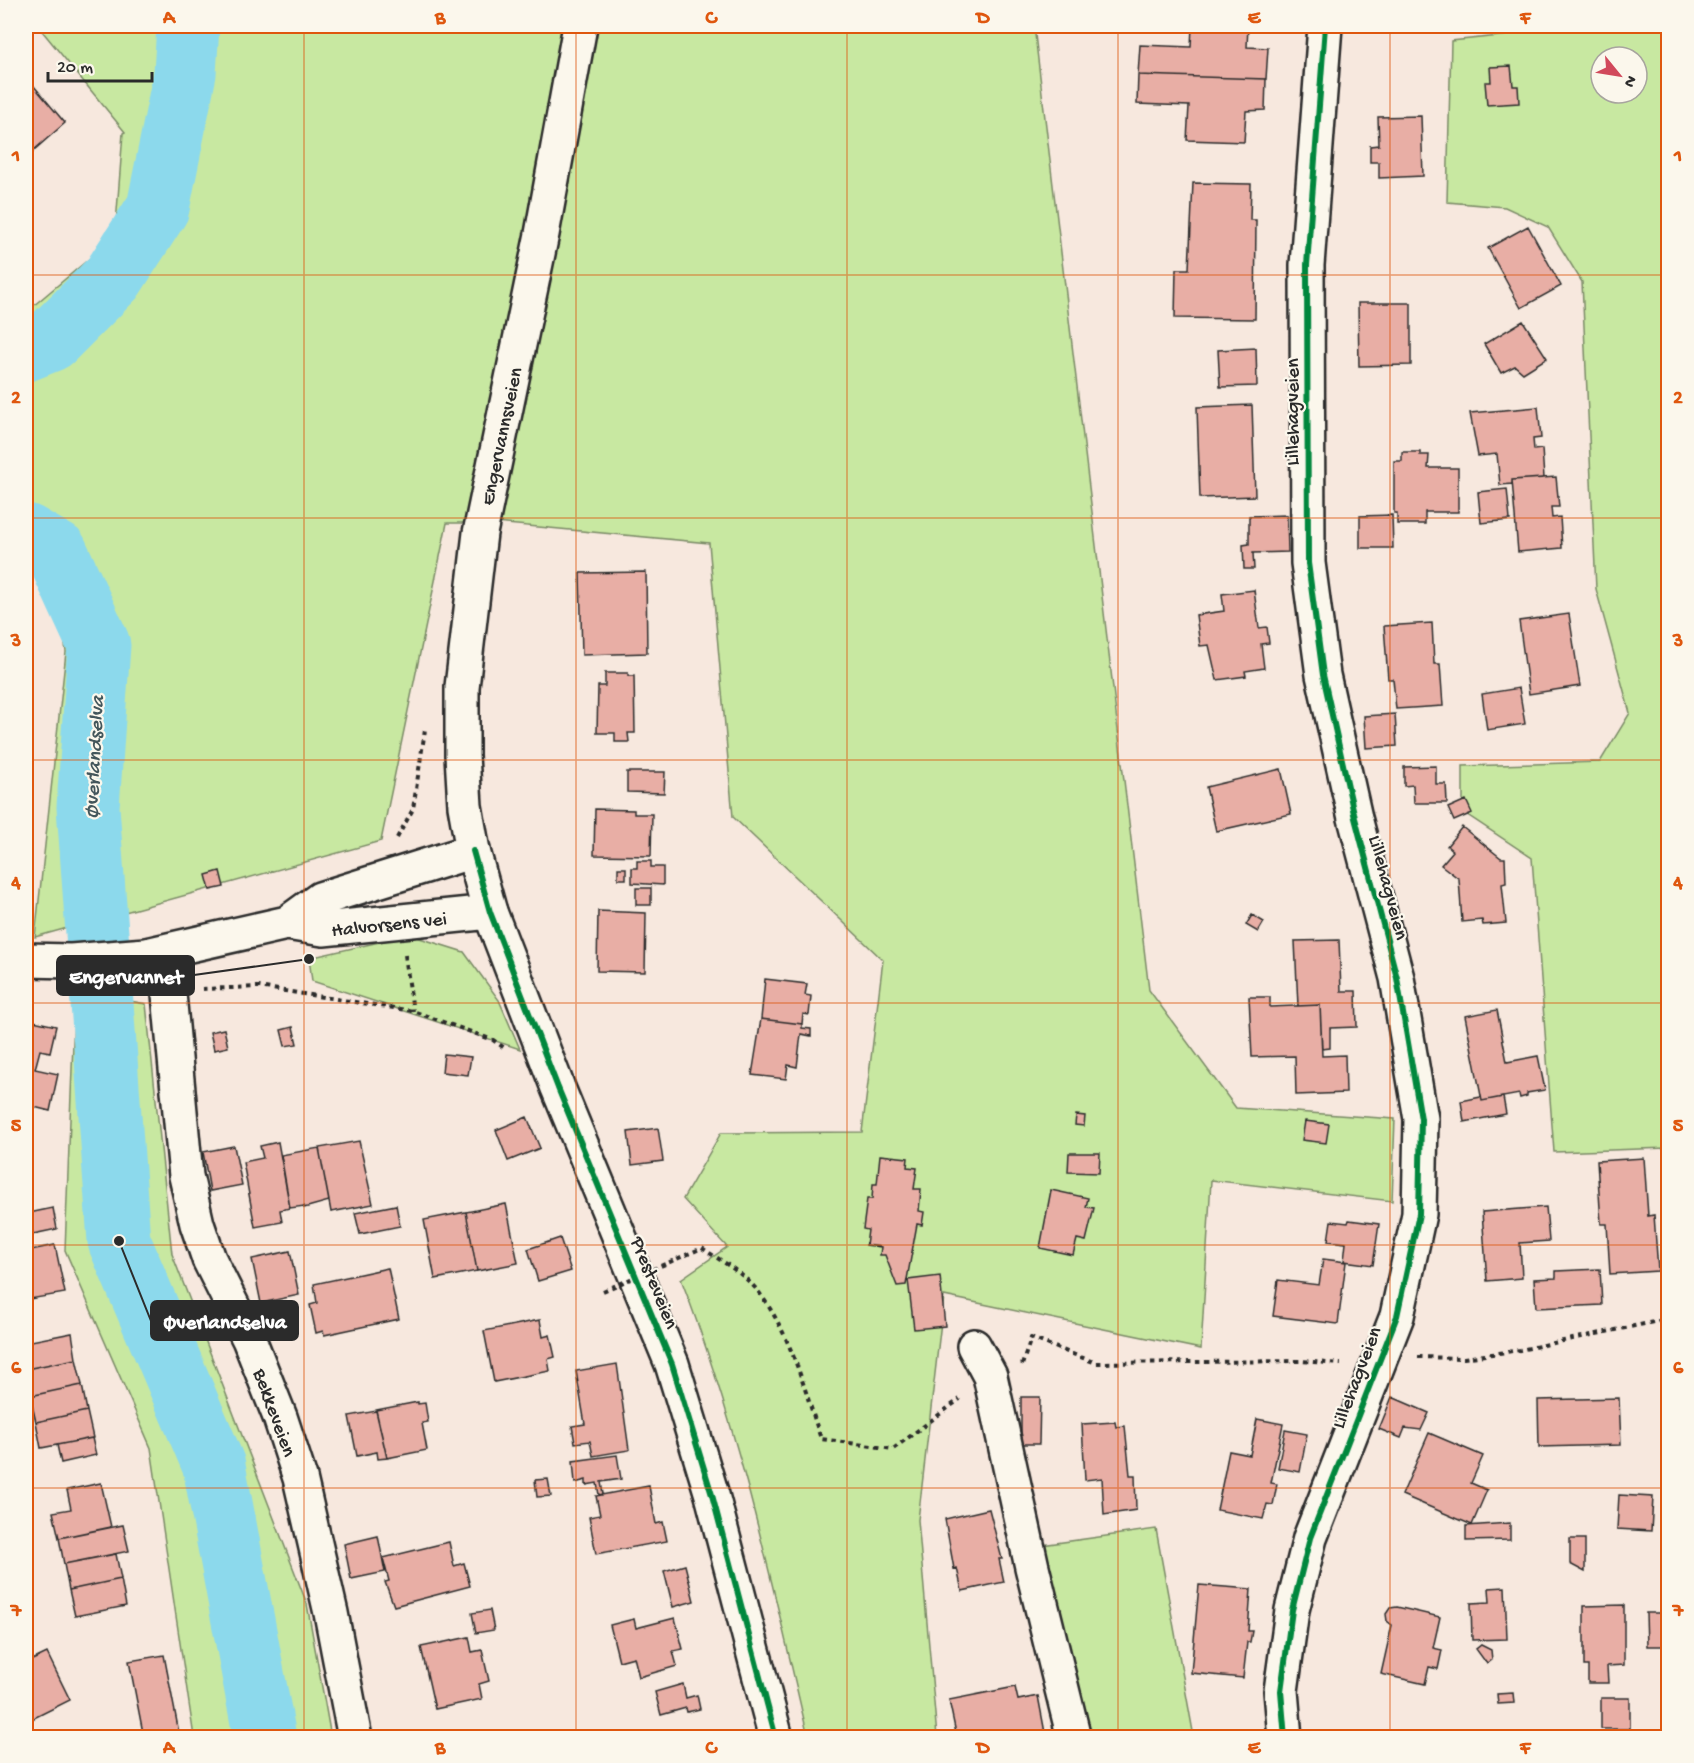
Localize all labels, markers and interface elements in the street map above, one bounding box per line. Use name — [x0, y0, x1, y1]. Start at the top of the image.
text: A — [162, 8, 177, 31]
text: B — [434, 8, 446, 31]
text: C — [705, 8, 719, 31]
text: D — [974, 8, 990, 31]
text: E — [1248, 8, 1262, 31]
text: F — [1519, 8, 1532, 31]
scale bar — [48, 45, 152, 83]
north arrow — [1589, 45, 1649, 105]
text: 20 m — [57, 58, 93, 79]
text: N — [1618, 71, 1640, 90]
text: 1 — [11, 146, 20, 169]
text: 1 — [1673, 146, 1682, 169]
street label: Lillehagveien — [1283, 358, 1306, 466]
street label: Engervannsveien — [478, 365, 529, 508]
text: 2 — [11, 388, 21, 411]
text: 2 — [1673, 388, 1683, 411]
text: 3 — [10, 631, 21, 654]
text: 3 — [1672, 631, 1683, 654]
water label: Øverlandselva — [81, 694, 112, 819]
street label: Lillehagveien — [1362, 833, 1412, 943]
text: 4 — [10, 873, 21, 896]
text: 4 — [1672, 873, 1683, 896]
street label: Halvorsens vei — [330, 909, 448, 944]
callout: Engervannet — [57, 956, 194, 995]
text: Engervannet — [69, 967, 185, 992]
text: 5 — [11, 1116, 22, 1139]
text: 5 — [1673, 1116, 1684, 1139]
street label: Presteveien — [623, 1233, 682, 1333]
callout: Øverlandselva — [151, 1301, 298, 1340]
text: Øverlandselva — [164, 1312, 288, 1337]
street label: Lillehagveien — [1328, 1324, 1388, 1432]
text: 6 — [11, 1358, 22, 1381]
text: 6 — [1673, 1358, 1684, 1381]
street label: Bekkeveien — [246, 1365, 299, 1461]
text: 7 — [10, 1601, 23, 1624]
text: 7 — [1672, 1601, 1685, 1624]
text: A — [162, 1738, 177, 1761]
text: B — [434, 1738, 446, 1761]
text: C — [705, 1738, 719, 1761]
text: D — [974, 1738, 990, 1761]
text: E — [1248, 1738, 1262, 1761]
text: F — [1519, 1738, 1532, 1761]

